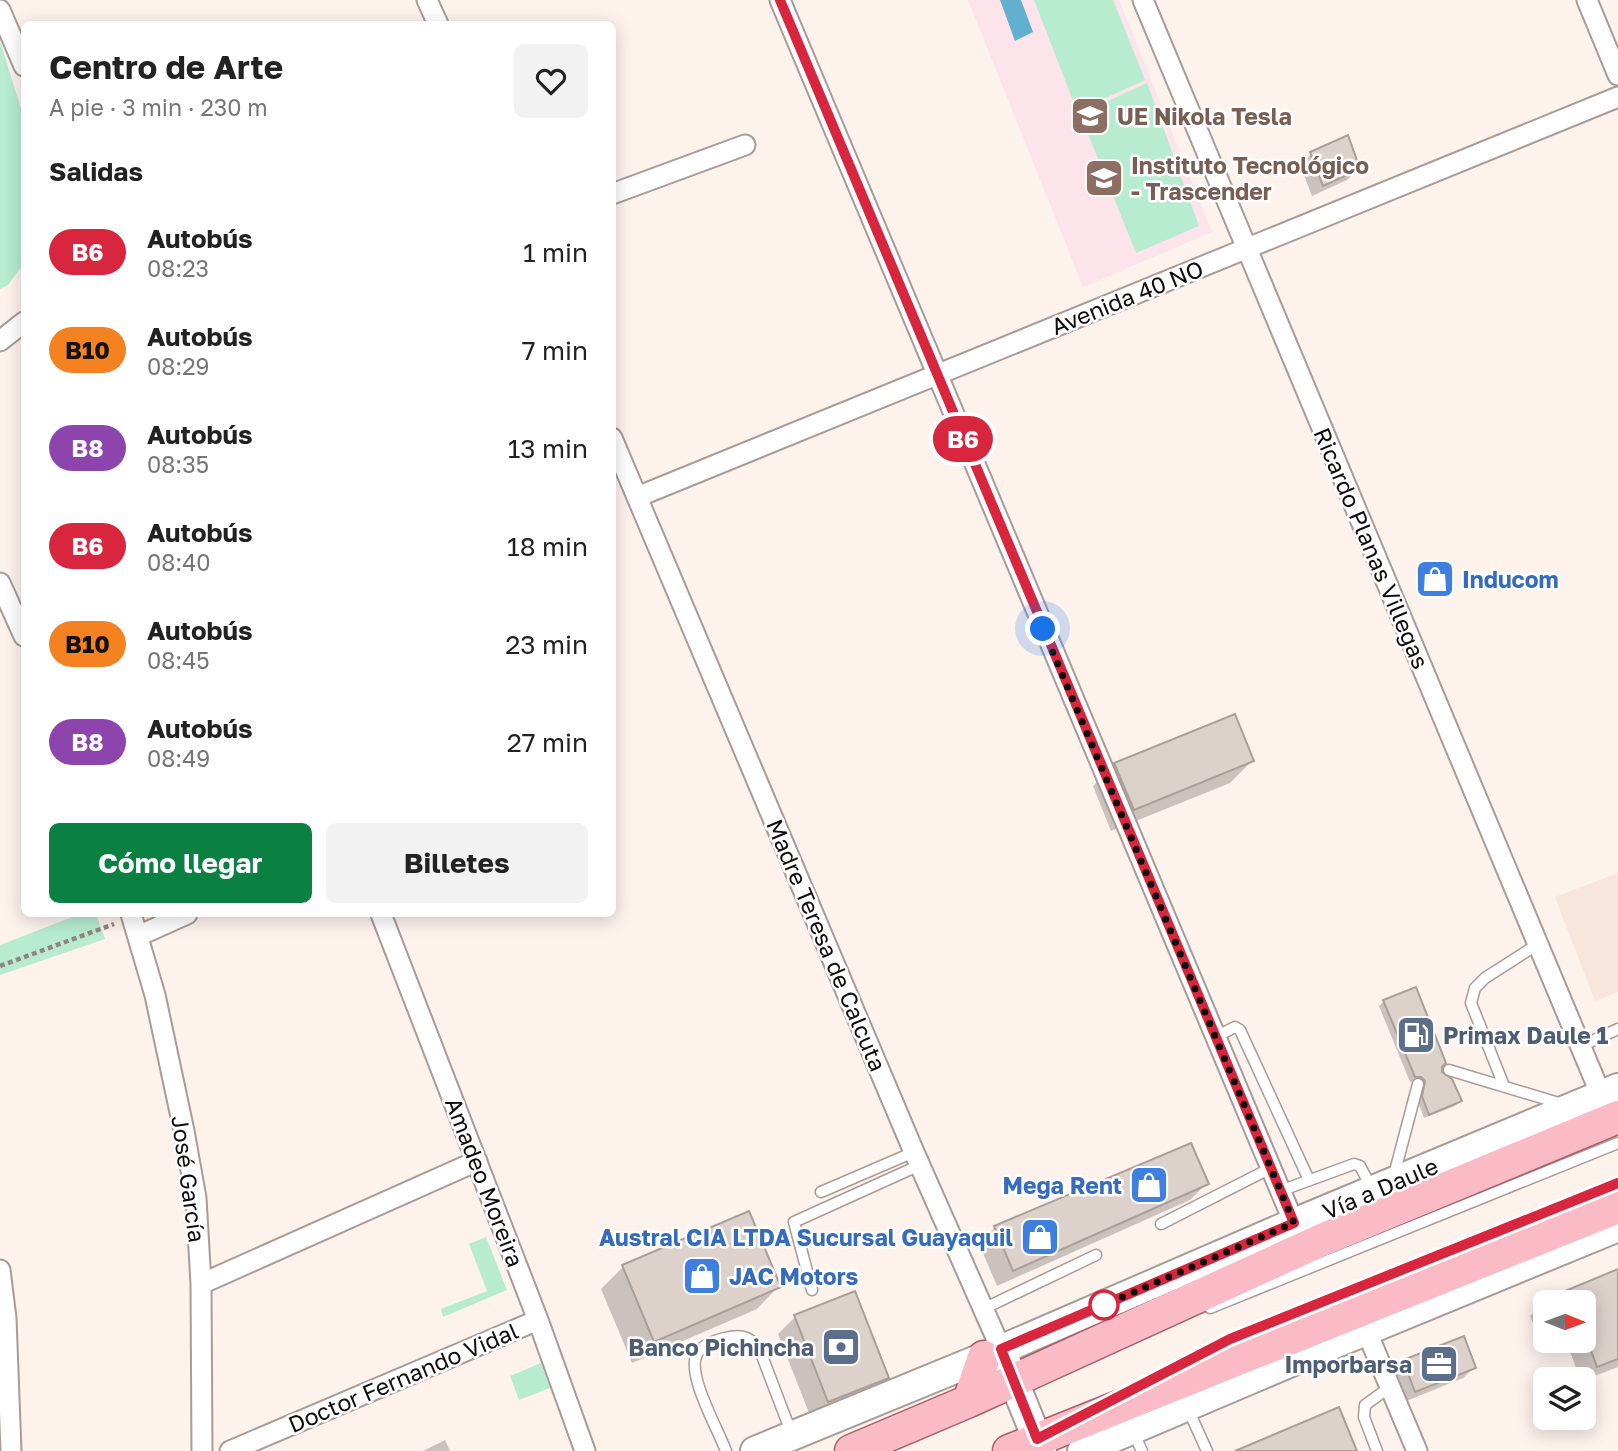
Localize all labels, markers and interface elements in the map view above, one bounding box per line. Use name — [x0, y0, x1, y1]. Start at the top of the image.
button: heart — [514, 44, 588, 118]
text: Centro de Arte — [49, 47, 283, 86]
text: A pie · 3 min · 230 m — [49, 93, 268, 121]
school or university icon: UE Nikola Tesla — [1069, 95, 1111, 137]
place label: UE Nikola Tesla — [1117, 102, 1292, 130]
place label: Instituto Tecnológico - Trascender — [1131, 151, 1369, 205]
text: Salidas — [49, 156, 143, 187]
school or university icon: Instituto Tecnológico - Trascender — [1083, 157, 1125, 199]
text: Autobús — [147, 223, 253, 254]
text: B6 — [71, 237, 104, 266]
text: 1 min — [523, 237, 588, 268]
text: 08:23 — [147, 254, 209, 282]
street label: Avenida 40 NO — [1047, 254, 1207, 340]
text: Autobús — [147, 321, 253, 352]
text: B10 — [65, 335, 110, 364]
text: 7 min — [522, 335, 588, 366]
text: 08:29 — [147, 352, 209, 380]
line badge: B6 — [932, 416, 995, 462]
text: Autobús — [147, 419, 253, 450]
street label: Ricardo Planas Villegas — [1309, 423, 1435, 673]
text: B6 — [947, 424, 979, 453]
text: B8 — [71, 433, 104, 462]
text: 13 min — [508, 433, 588, 464]
text: 08:35 — [147, 450, 209, 478]
text: Autobús — [147, 517, 253, 548]
text: B6 — [71, 531, 104, 560]
text: 18 min — [507, 531, 588, 562]
text: 08:40 — [147, 548, 210, 576]
shop icon: Inducom — [1414, 558, 1456, 600]
place label: Inducom — [1462, 565, 1559, 593]
your location — [1025, 611, 1060, 646]
text: Autobús — [147, 615, 253, 646]
text: B10 — [65, 629, 110, 658]
text: 23 min — [505, 629, 588, 660]
text: 08:45 — [147, 646, 210, 674]
text: Autobús — [147, 713, 253, 744]
text: B8 — [71, 727, 104, 756]
text: 27 min — [507, 727, 588, 758]
text: 08:49 — [147, 744, 210, 772]
street label: Madre Teresa de Calcuta — [761, 815, 893, 1075]
button: Cómo llegar — [49, 823, 312, 903]
button: Billetes — [326, 823, 588, 903]
fuel station icon: Primax Daule 1 — [1395, 1014, 1437, 1056]
place label: Primax Daule 1 — [1443, 1021, 1609, 1049]
street label: Amadeo Moreira — [440, 1093, 530, 1271]
street label: José García — [166, 1114, 212, 1244]
street label: Vía a Daule — [1318, 1151, 1442, 1225]
shop icon: Mega Rent — [1128, 1164, 1170, 1206]
place label: Mega Rent — [1002, 1171, 1122, 1199]
shop icon: Austral CIA LTDA Sucursal Guayaquil — [1019, 1216, 1061, 1258]
place label: Austral CIA LTDA Sucursal Guayaquil — [599, 1223, 1013, 1251]
shop icon: JAC Motors — [681, 1255, 723, 1297]
place label: JAC Motors — [729, 1262, 859, 1290]
unlabelled marker — [1089, 1290, 1119, 1320]
north arrow — [1533, 1290, 1596, 1353]
map controls — [1533, 1290, 1596, 1430]
street label: Doctor Fernando Vidal — [284, 1316, 522, 1438]
bank icon: Banco Pichincha — [820, 1326, 862, 1368]
place label: Banco Pichincha — [628, 1333, 814, 1361]
office icon: Imporbarsa — [1418, 1343, 1460, 1385]
place label: Imporbarsa — [1284, 1350, 1412, 1378]
button: layers — [1533, 1367, 1596, 1430]

